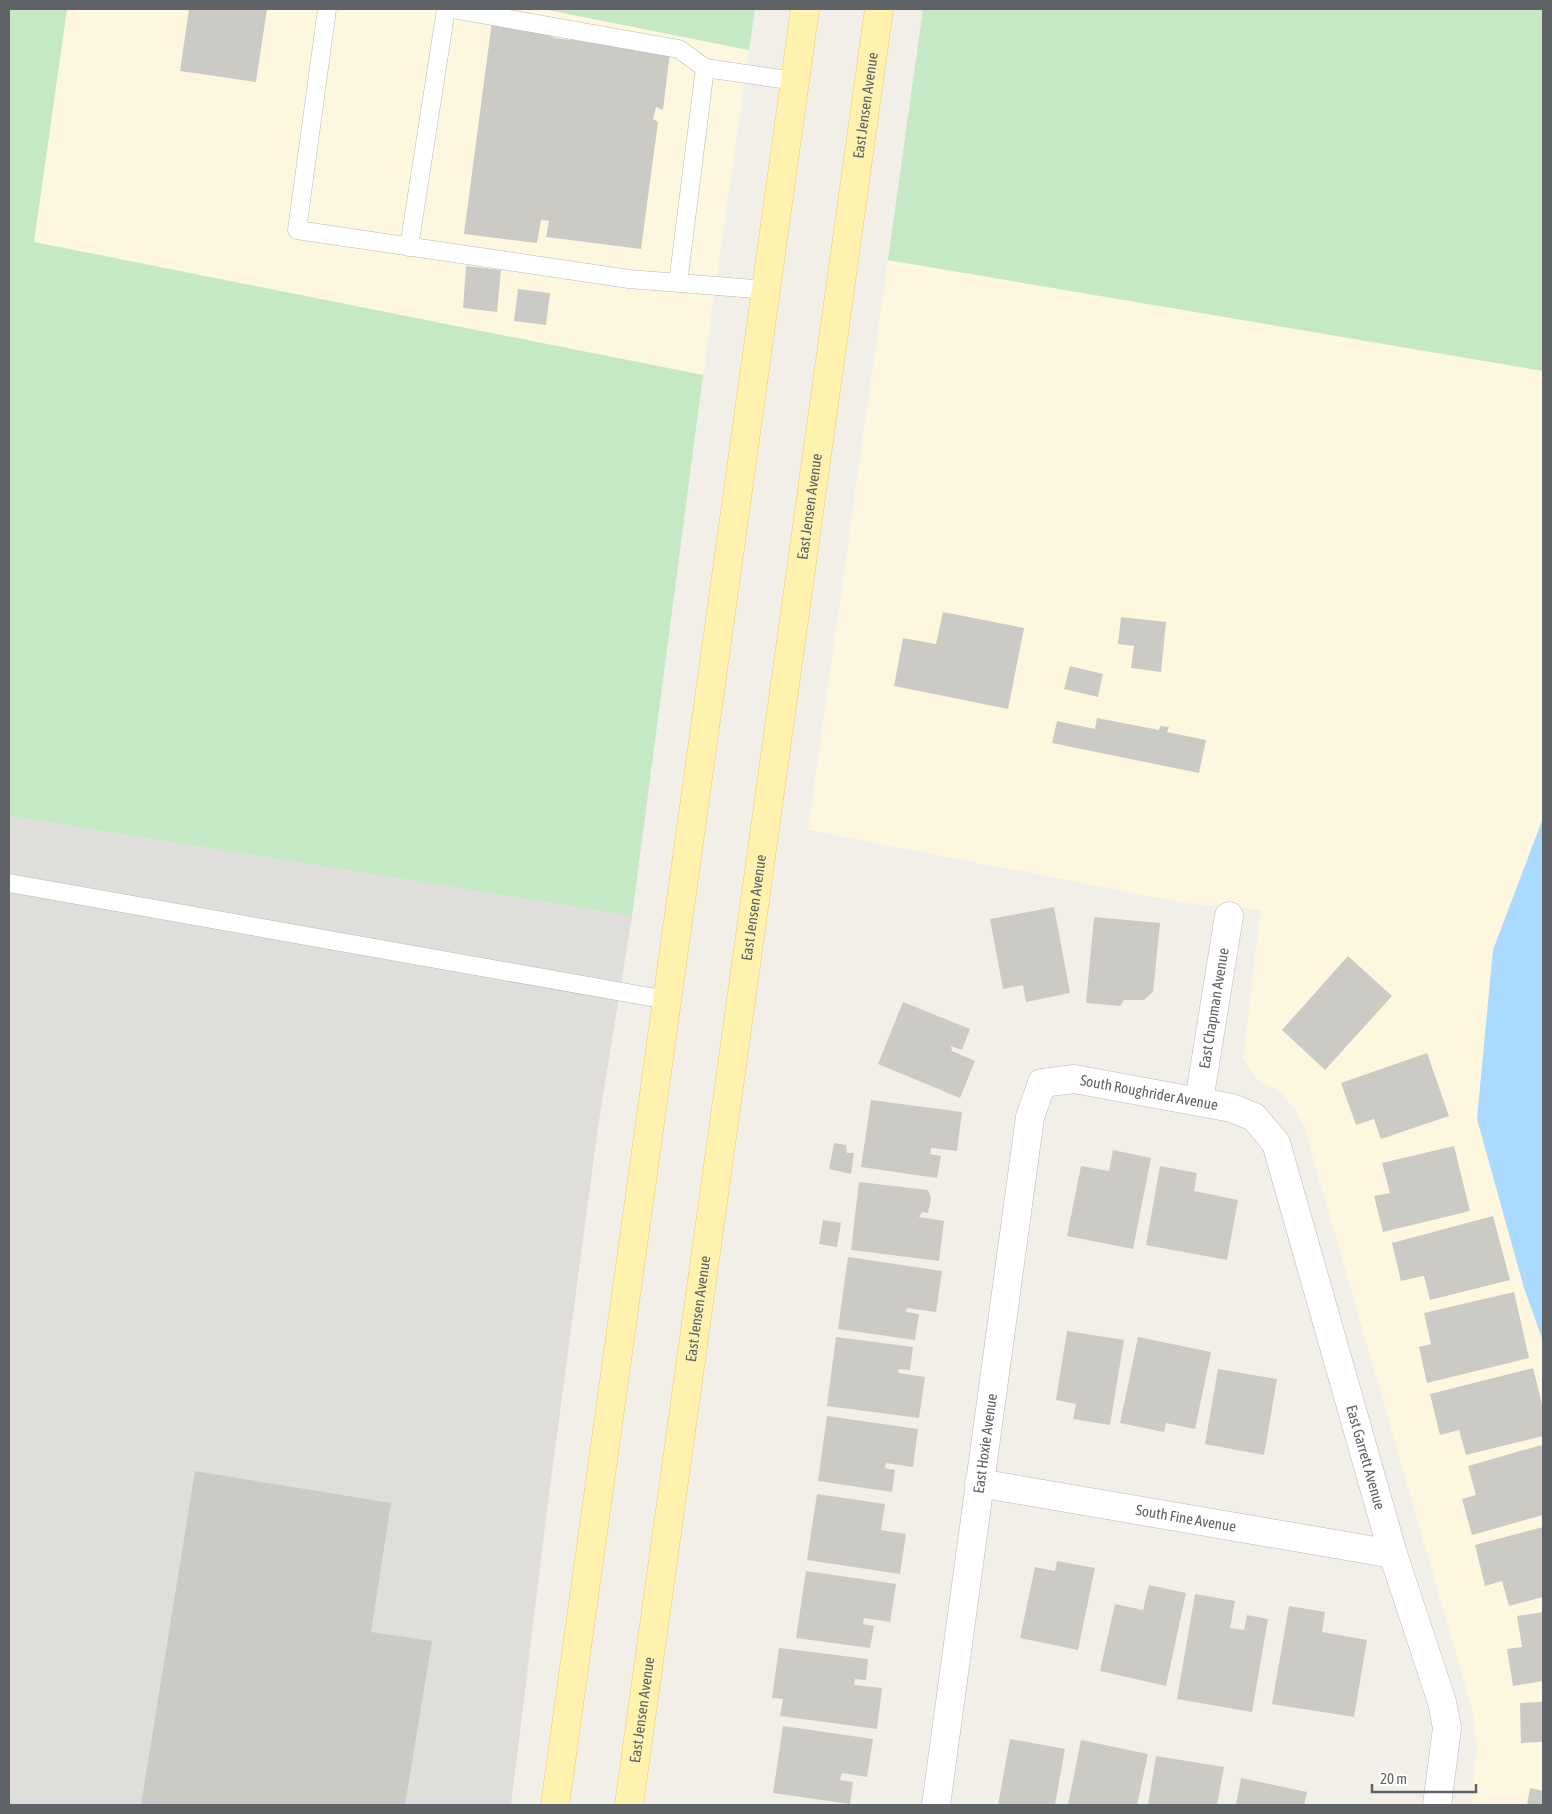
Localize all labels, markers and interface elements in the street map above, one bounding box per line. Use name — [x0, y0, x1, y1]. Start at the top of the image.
street label: East Jensen Avenue — [849, 51, 881, 159]
street label: East Jensen Avenue — [793, 452, 825, 561]
street label: East Jensen Avenue — [738, 853, 769, 962]
street label: East Chapman Avenue — [1195, 946, 1232, 1070]
street label: South Roughrider Avenue — [1079, 1071, 1220, 1113]
street label: East Jensen Avenue — [682, 1254, 713, 1363]
street label: East Hoxie Avenue — [970, 1392, 1000, 1494]
street label: East Garrett Avenue — [1343, 1403, 1389, 1512]
street label: South Fine Avenue — [1135, 1501, 1238, 1535]
street label: East Jensen Avenue — [626, 1656, 658, 1764]
scale bar — [1372, 1762, 1476, 1794]
text: 20 m — [1380, 1770, 1407, 1787]

